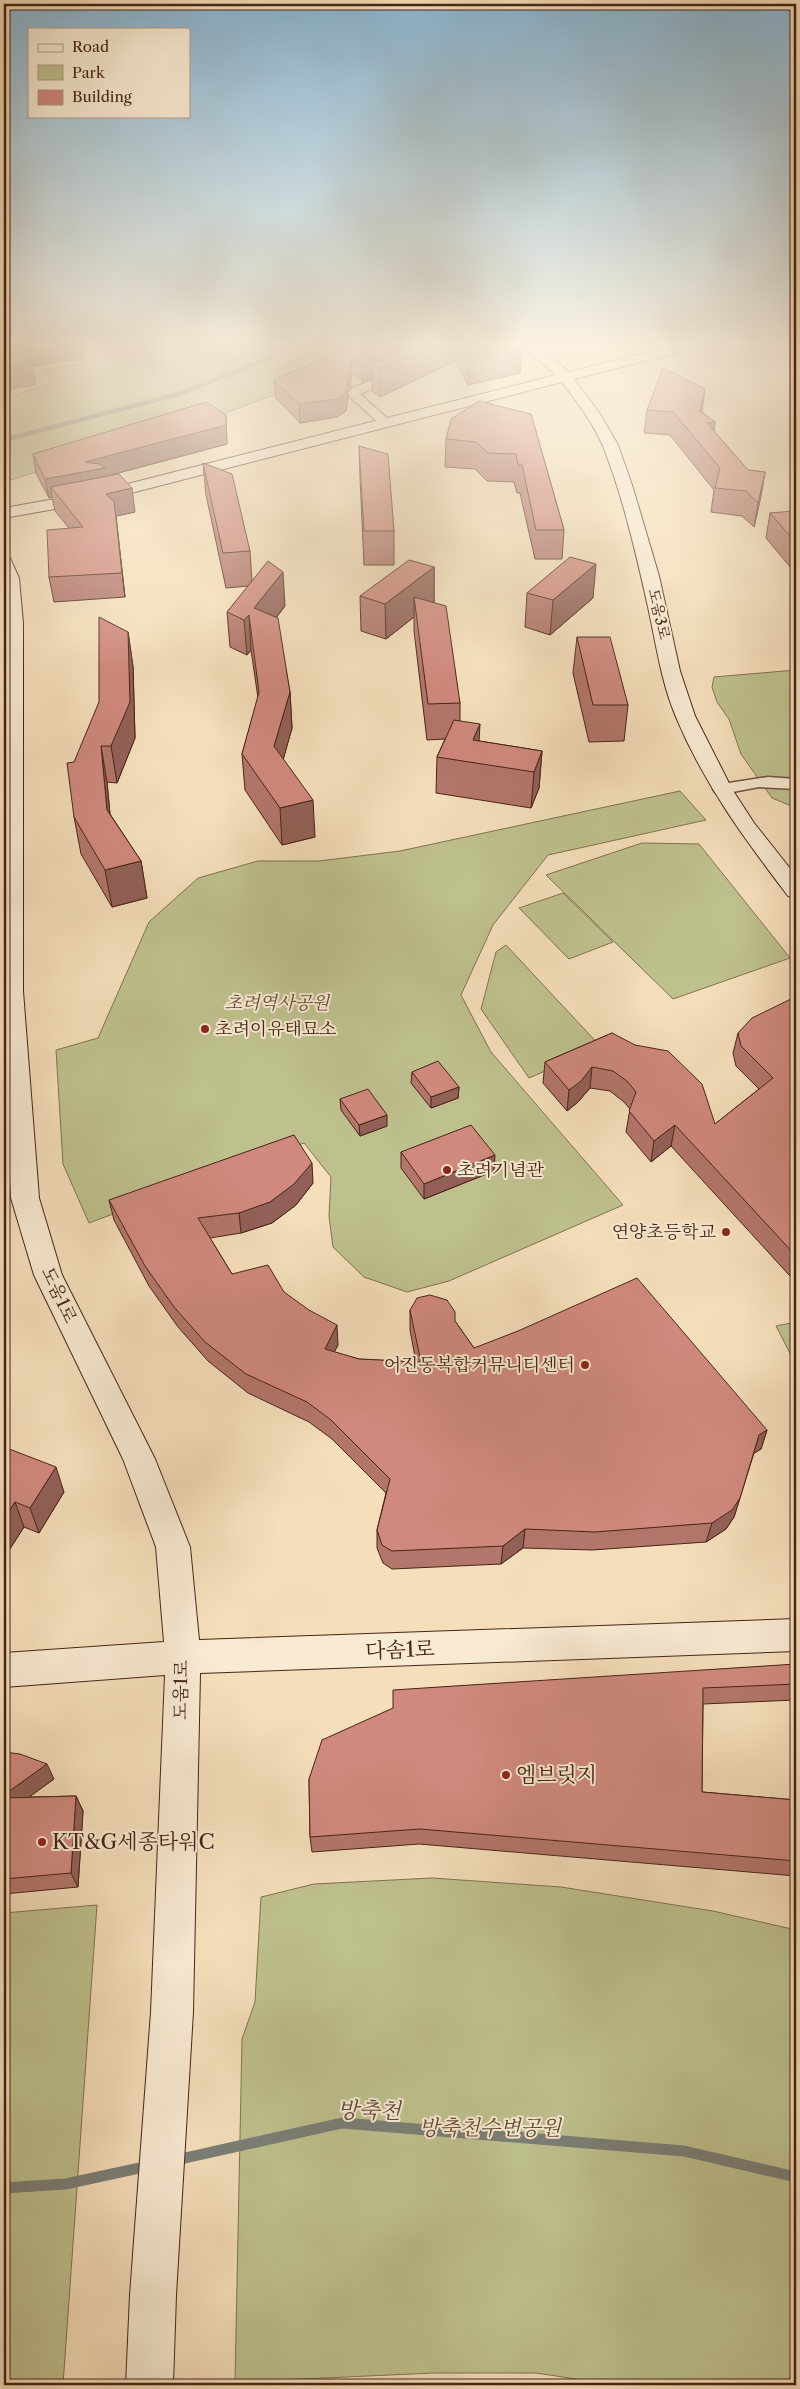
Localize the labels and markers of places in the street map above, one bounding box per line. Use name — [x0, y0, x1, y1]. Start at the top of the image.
place label: 초려이유태묘소 — [215, 1018, 337, 1040]
marker: 초려이유태묘소 — [199, 1023, 211, 1035]
place label: 초려기념관 — [457, 1159, 545, 1181]
marker: 초려기념관 — [441, 1164, 453, 1176]
place label: 연양초등학교 — [612, 1221, 717, 1243]
marker: 연양초등학교 — [720, 1226, 732, 1238]
place label: 어진동복합커뮤니티센터 — [384, 1354, 575, 1376]
marker: 어진동복합커뮤니티센터 — [579, 1359, 591, 1371]
place label: 엠브릿지 — [516, 1762, 597, 1787]
marker: 엠브릿지 — [500, 1769, 512, 1781]
place label: KT&G세종타워C — [52, 1829, 215, 1854]
marker: KT&G세종타워C — [36, 1836, 48, 1848]

